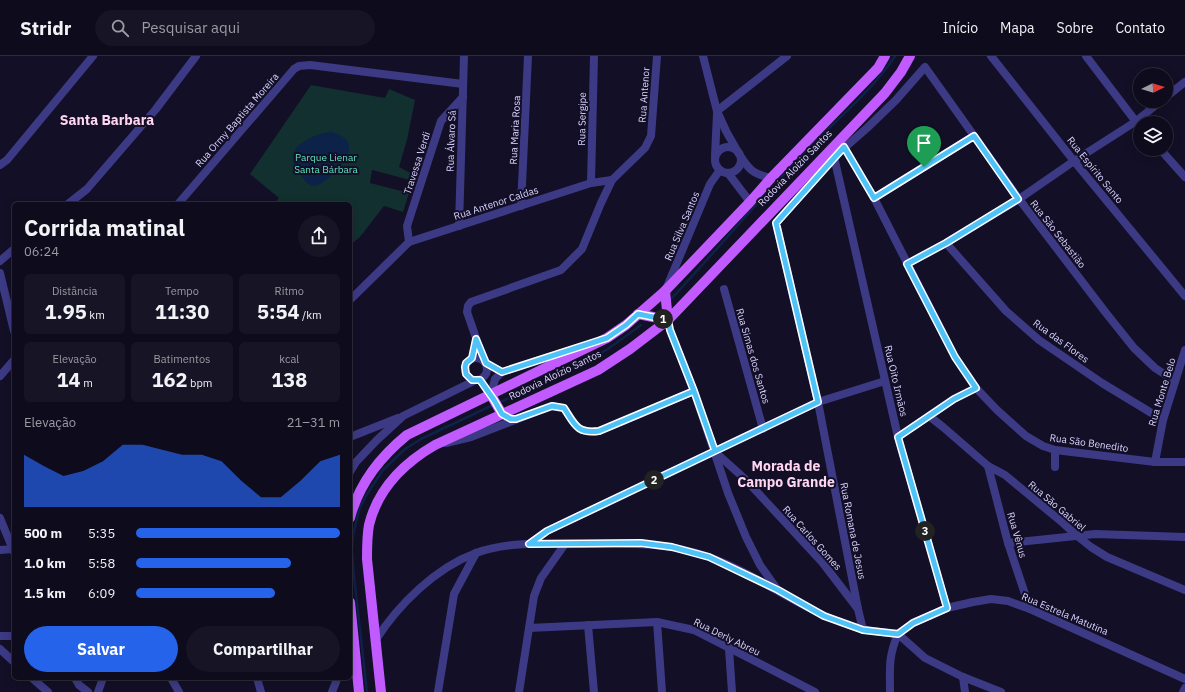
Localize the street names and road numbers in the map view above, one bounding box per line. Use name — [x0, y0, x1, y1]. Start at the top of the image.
street label: Rua Antenor — [636, 66, 652, 123]
street label: Rua Ormy Baptista Moreira — [193, 70, 282, 170]
street label: Rua Sergipe — [575, 92, 589, 146]
street label: Rua Maria Rosa — [507, 94, 523, 165]
street label: Rua Álvaro Sá — [443, 109, 459, 172]
street label: Rodovia Aloízio Santos — [755, 127, 835, 209]
street label: Travessa Verdi — [401, 130, 433, 196]
street label: Rua Espírito Santo — [1064, 134, 1126, 206]
street label: Rua Antenor Caldas — [452, 183, 540, 223]
street label: Rua Silva Santos — [662, 189, 702, 263]
street label: Rua São Sebastião — [1027, 197, 1089, 271]
street label: Rua Simas dos Santos — [733, 307, 773, 405]
street label: Rua das Flores — [1030, 316, 1092, 366]
street label: Rua Oito Irmãos — [881, 344, 911, 418]
street label: Rodovia Aloízio Santos — [507, 347, 604, 403]
street label: Rua Monte Belo — [1145, 356, 1179, 428]
street label: Rua São Benedito — [1049, 431, 1130, 455]
street label: Rua São Gabriel — [1025, 478, 1089, 534]
street label: Rua Romana de Jesus — [837, 481, 869, 581]
street label: Rua Carlos Gomes — [780, 503, 844, 573]
street label: Rua Vênus — [1004, 510, 1030, 560]
street label: Rua Estrela Matutina — [1020, 590, 1111, 638]
street label: Rua Derly Abreu — [692, 615, 762, 659]

